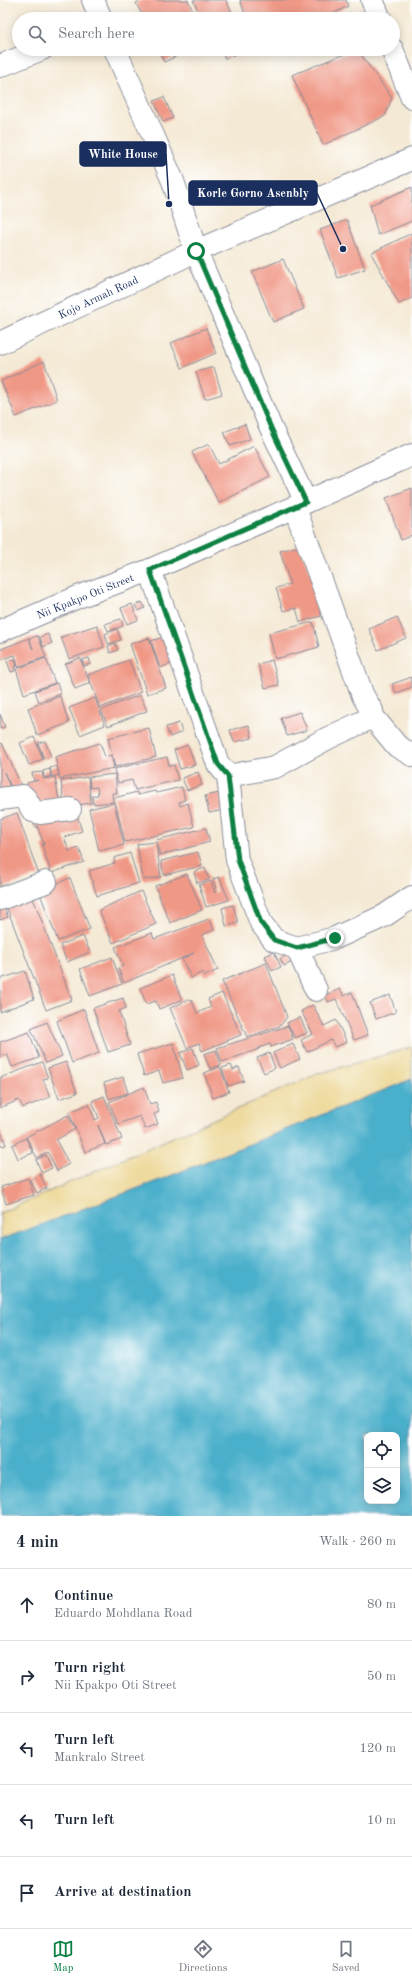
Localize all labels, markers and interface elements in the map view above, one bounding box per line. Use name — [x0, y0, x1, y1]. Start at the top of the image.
search box — [12, 12, 400, 56]
icon: search — [26, 23, 48, 45]
text: Search here — [58, 27, 135, 42]
callout: White House — [80, 142, 166, 166]
text: White House — [88, 149, 158, 161]
callout: Korle Gorno Asenbly — [189, 181, 317, 205]
text: Korle Gorno Asenbly — [197, 188, 309, 200]
route start — [187, 242, 205, 260]
street label: Kojo Armah Road — [57, 275, 140, 322]
street label: Nii Kpakpo Oti Street — [35, 573, 136, 622]
route end — [326, 929, 344, 947]
map controls — [364, 1432, 400, 1504]
button: locate — [364, 1432, 400, 1468]
button: layers — [364, 1468, 400, 1504]
text: 4 min — [16, 1534, 59, 1551]
text: Walk · 260 m — [319, 1535, 396, 1548]
text: Continue — [54, 1589, 113, 1604]
icon: ahead — [16, 1594, 38, 1616]
text: 80 m — [367, 1598, 396, 1611]
text: Eduardo Mohdlana Road — [54, 1607, 193, 1620]
text: Turn right — [54, 1661, 125, 1676]
icon: right — [16, 1666, 38, 1688]
text: 50 m — [367, 1670, 396, 1683]
text: Nii Kpakpo Oti Street — [54, 1679, 177, 1692]
text: Turn left — [54, 1733, 114, 1748]
icon: left — [16, 1738, 38, 1760]
text: 120 m — [359, 1742, 396, 1755]
text: Mankralo Street — [54, 1751, 145, 1764]
icon: left — [16, 1810, 38, 1832]
text: Turn left — [54, 1813, 114, 1828]
text: 10 m — [367, 1814, 396, 1827]
icon: arrive — [16, 1882, 38, 1904]
text: Arrive at destination — [54, 1885, 192, 1900]
tab: Map — [52, 1938, 74, 1976]
tab: Directions — [179, 1938, 227, 1976]
tab: Saved — [332, 1938, 360, 1976]

